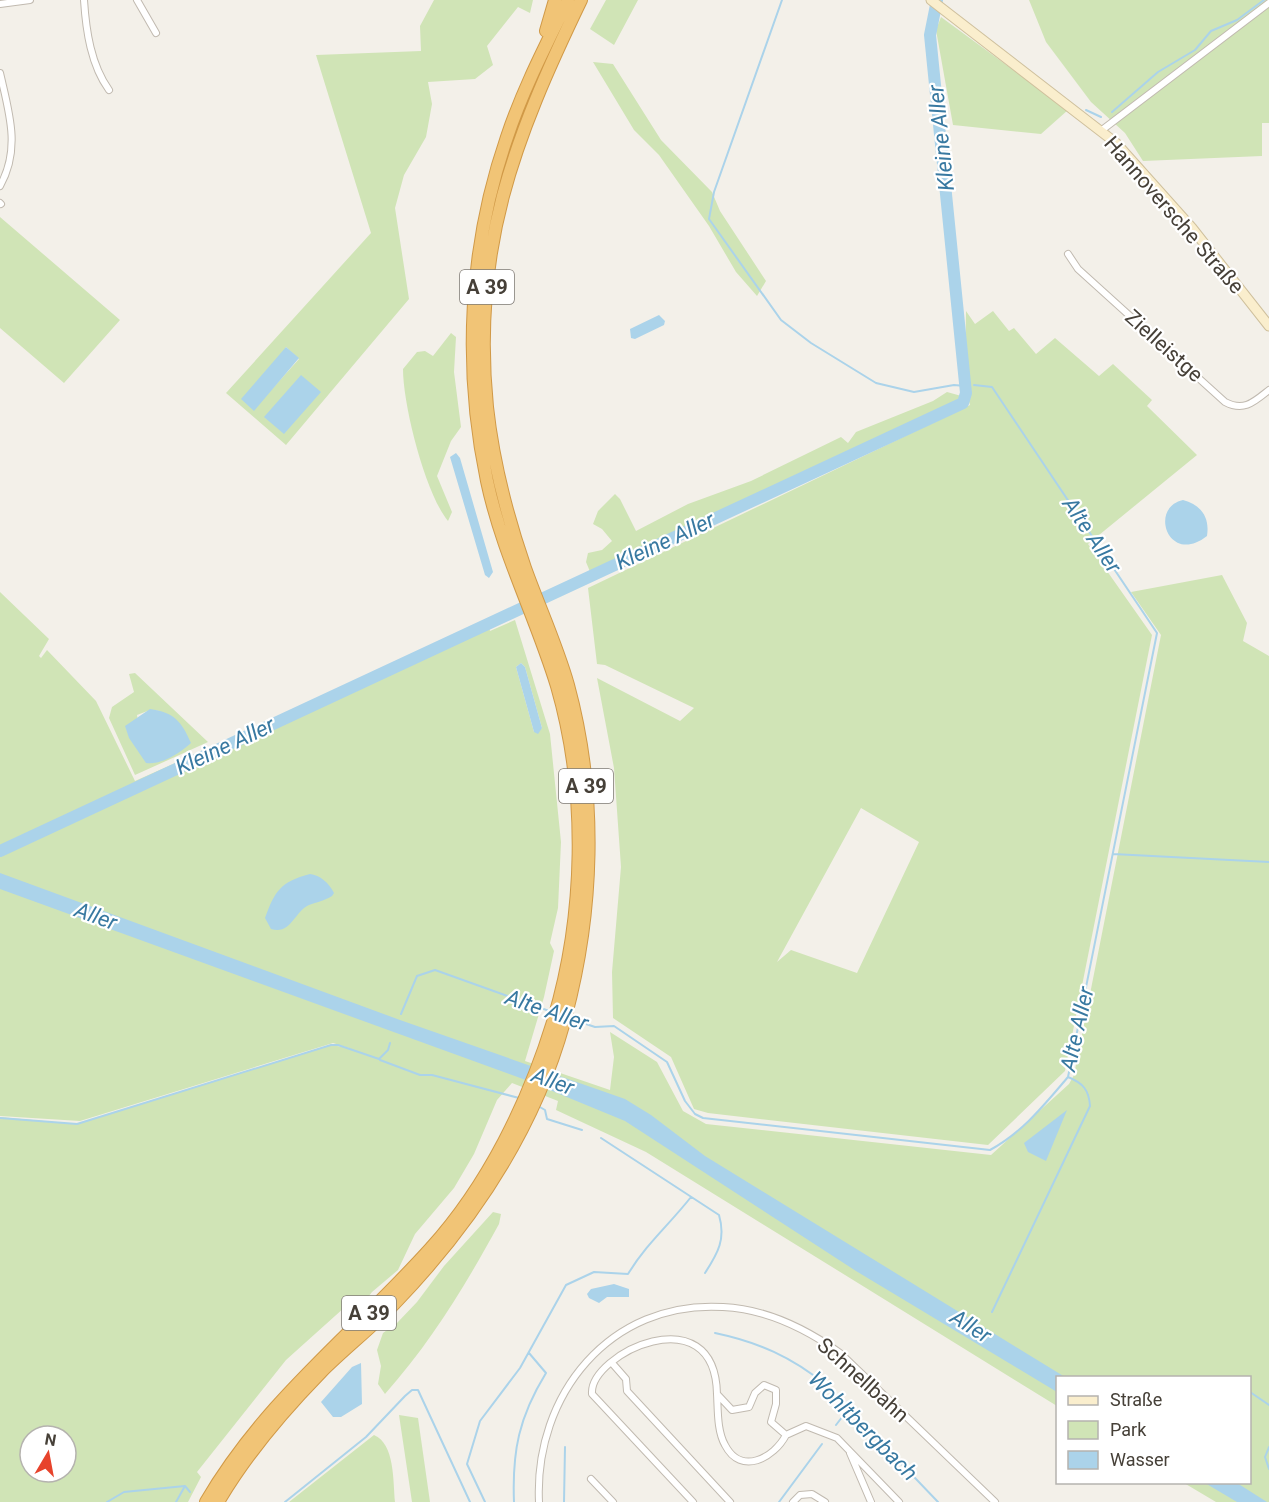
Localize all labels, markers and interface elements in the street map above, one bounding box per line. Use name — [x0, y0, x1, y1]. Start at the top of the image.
water label: Kleine Aller — [923, 83, 959, 192]
street label: Hannoversche Straße — [1099, 131, 1249, 299]
road number: A 39 — [460, 270, 514, 304]
street label: Zielleistge — [1120, 305, 1208, 387]
water label: Alte Aller — [1057, 492, 1127, 578]
water label: Kleine Aller — [611, 507, 719, 575]
water label: Kleine Aller — [171, 712, 279, 780]
road number: A 39 — [559, 769, 613, 803]
water label: Aller — [71, 897, 121, 935]
water label: Alte Aller — [501, 984, 592, 1036]
water label: Alte Aller — [1055, 984, 1099, 1075]
water label: Aller — [528, 1062, 578, 1100]
road number: A 39 — [342, 1296, 396, 1330]
water label: Aller — [945, 1304, 996, 1348]
street label: Schnellbahn — [812, 1333, 914, 1427]
water label: Wohltbergbach — [803, 1366, 923, 1486]
legend — [1056, 1376, 1251, 1484]
text: Straße — [1110, 1389, 1162, 1410]
text: Park — [1110, 1419, 1147, 1440]
north arrow — [18, 1424, 78, 1484]
text: N — [43, 1429, 58, 1450]
text: Wasser — [1110, 1449, 1170, 1470]

